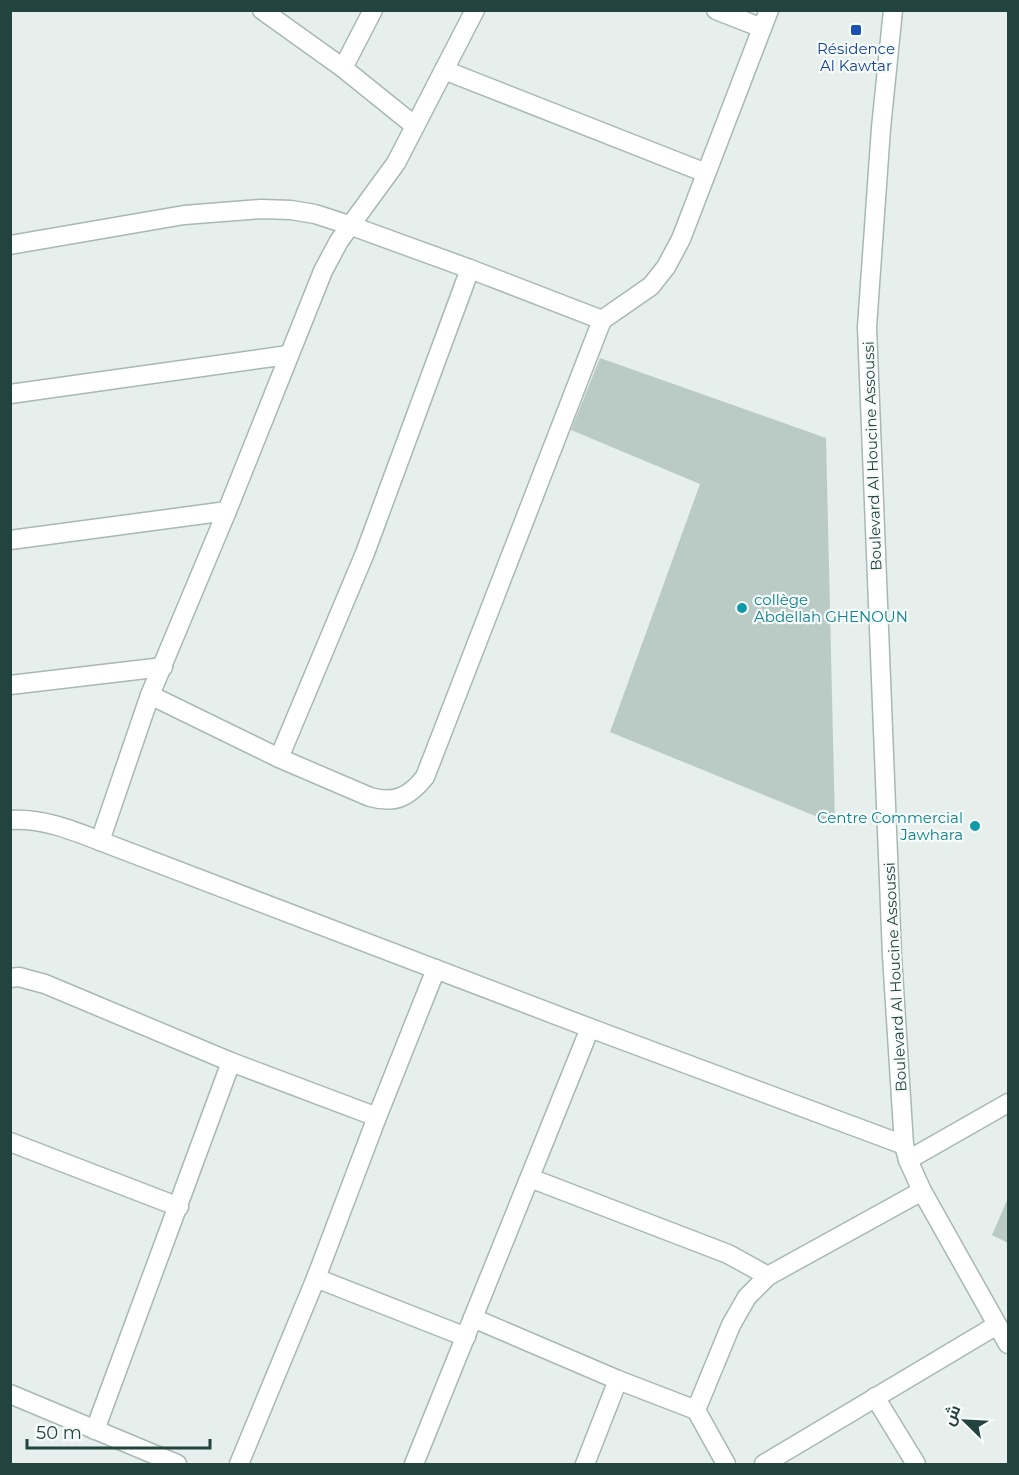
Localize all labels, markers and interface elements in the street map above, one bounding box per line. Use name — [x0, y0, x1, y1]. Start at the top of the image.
marker: Résidence Al Kawtar — [849, 23, 863, 37]
place label: Résidence Al Kawtar — [817, 39, 895, 75]
street label: Boulevard Al Houcine Assoussi — [858, 341, 886, 571]
place label: collège Abdellah GHENOUN — [754, 590, 908, 626]
marker: collège Abdellah GHENOUN — [735, 601, 749, 615]
place label: Centre Commercial Jawhara — [817, 808, 963, 844]
marker: Centre Commercial Jawhara — [968, 819, 982, 833]
street label: Boulevard Al Houcine Assoussi — [880, 862, 910, 1092]
north arrow — [935, 1391, 995, 1451]
text: ش — [939, 1402, 965, 1428]
scale bar — [27, 1412, 210, 1450]
text: 50 m — [36, 1422, 82, 1444]

